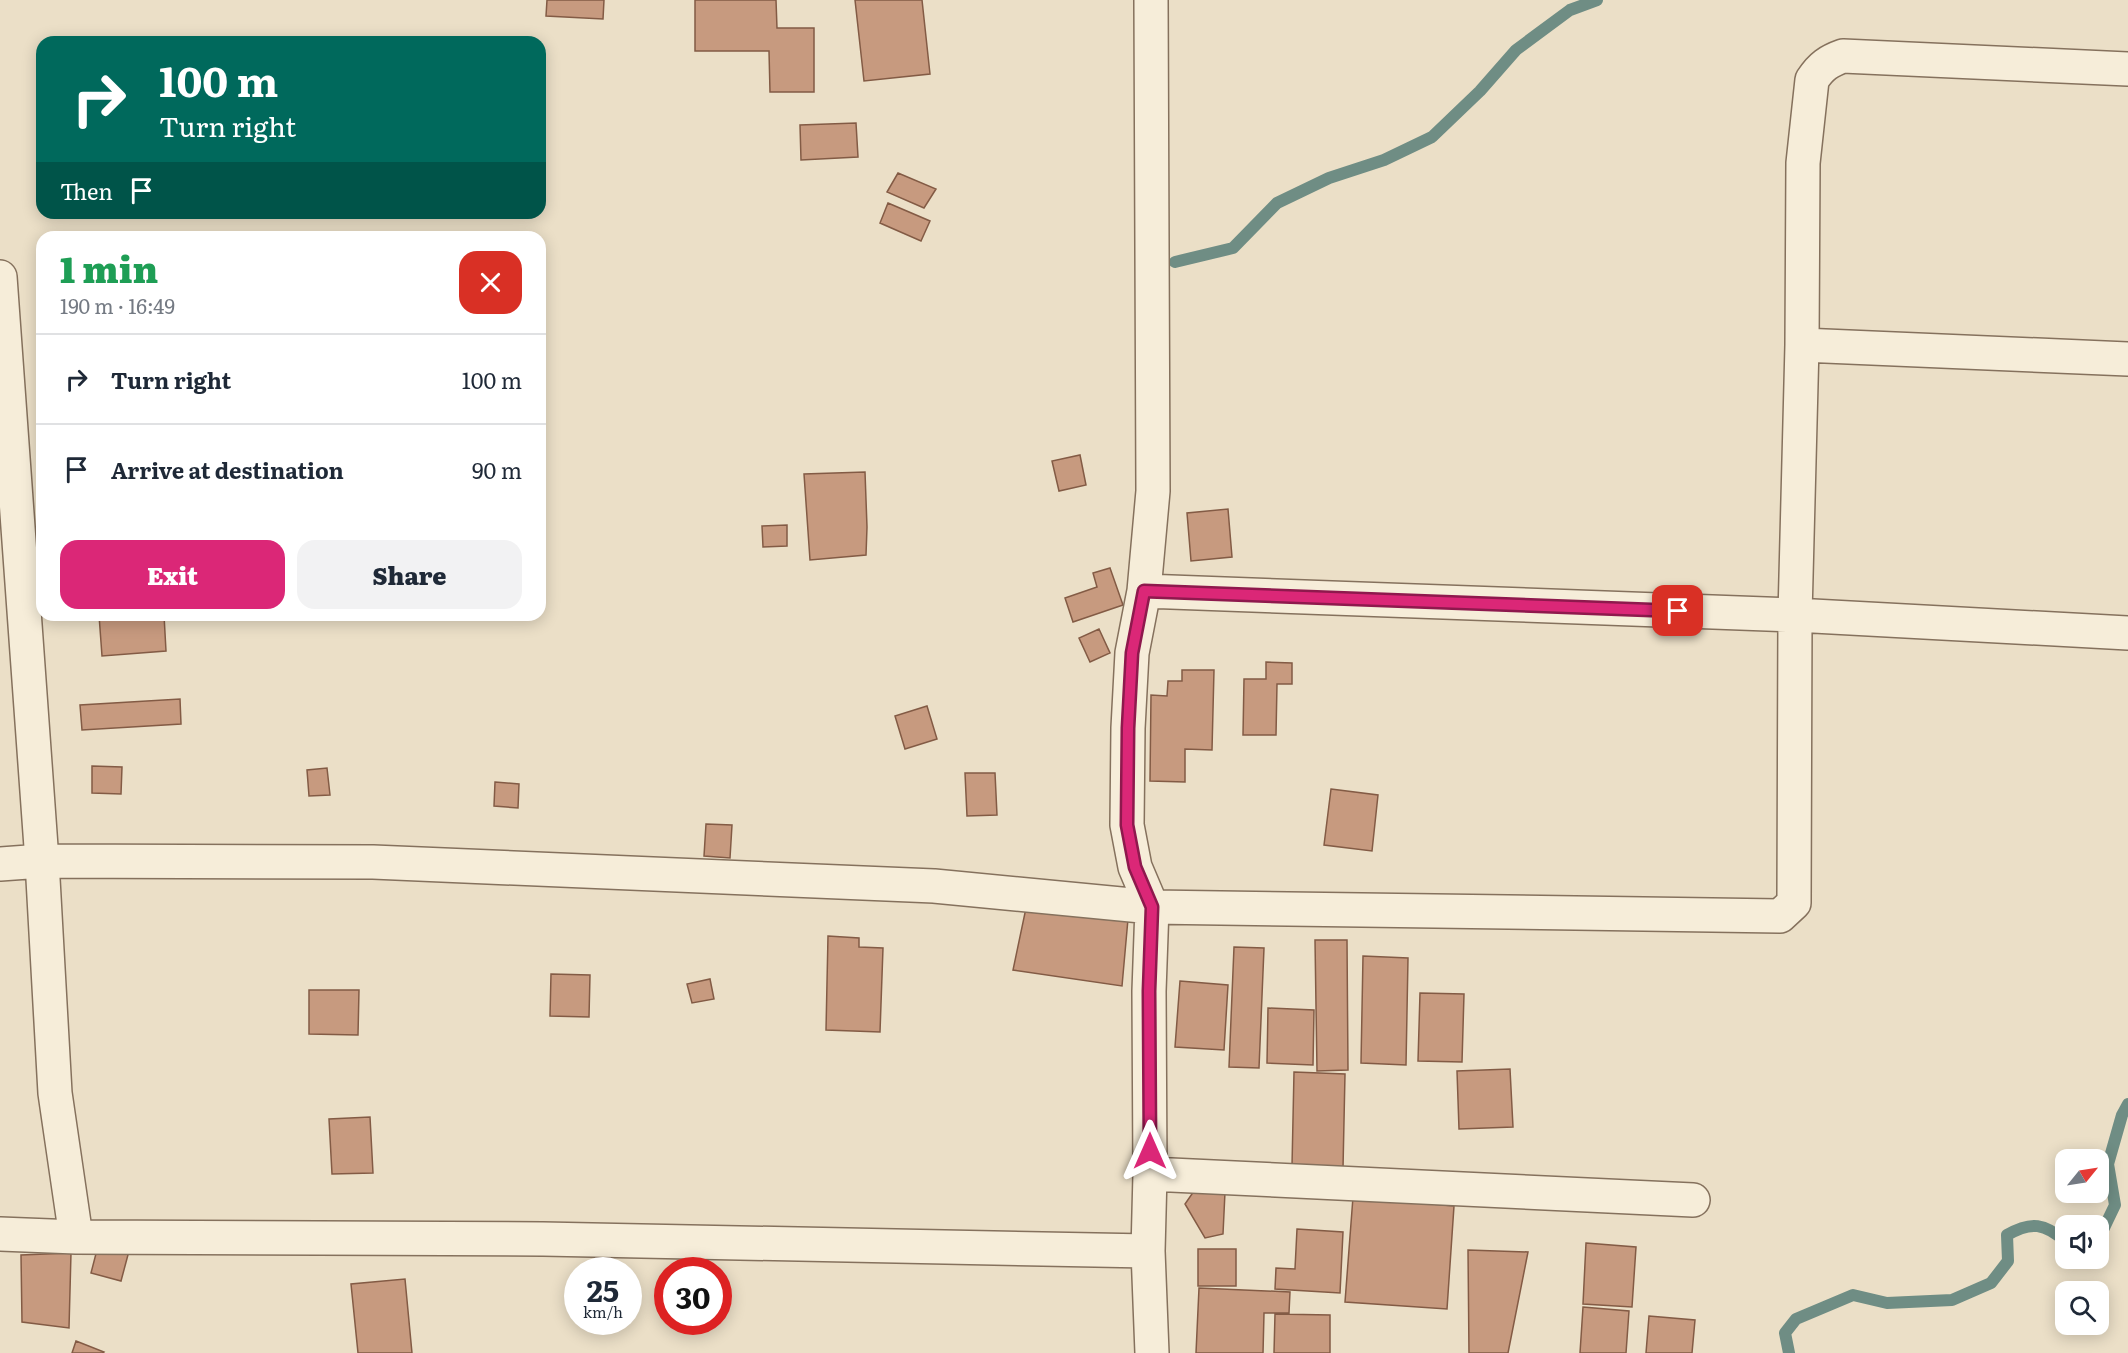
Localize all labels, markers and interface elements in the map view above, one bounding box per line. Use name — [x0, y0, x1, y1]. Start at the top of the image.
text: 100 m — [159, 48, 278, 110]
icon: right — [60, 60, 138, 138]
text: Turn right — [159, 105, 296, 145]
text: Then — [60, 174, 113, 207]
icon: arrive — [125, 174, 158, 207]
text: 1 min — [60, 241, 158, 294]
button: close — [459, 251, 522, 314]
text: 190 m · 16:49 — [60, 290, 175, 320]
icon: right — [60, 363, 93, 396]
text: Turn right — [111, 363, 231, 396]
text: 100 m — [462, 363, 522, 396]
icon: arrive — [60, 453, 93, 486]
text: Arrive at destination — [111, 453, 344, 486]
text: 90 m — [472, 453, 522, 486]
button: Exit — [60, 540, 285, 609]
button: Share — [297, 540, 522, 609]
pin — [1652, 585, 1703, 636]
icon: arrive — [1661, 594, 1694, 627]
position arrow — [1118, 1119, 1182, 1183]
north arrow — [2055, 1149, 2109, 1203]
map controls — [2055, 1149, 2109, 1335]
button: sound — [2055, 1215, 2109, 1269]
speed limit sign: 30 — [654, 1257, 732, 1335]
text: 25 — [587, 1267, 619, 1311]
button: search — [2055, 1281, 2109, 1335]
text: km/h — [583, 1300, 623, 1323]

